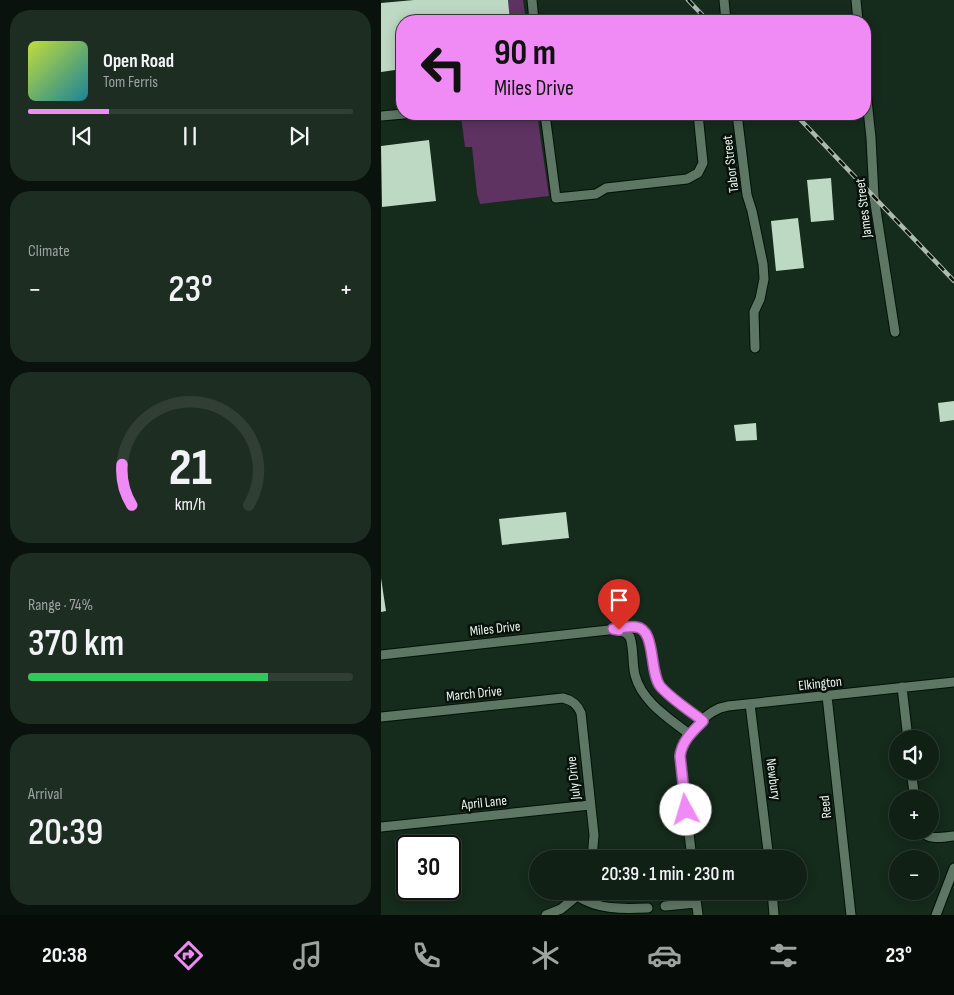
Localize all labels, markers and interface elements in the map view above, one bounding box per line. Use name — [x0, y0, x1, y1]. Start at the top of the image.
text: 90 m — [494, 32, 556, 75]
icon: left — [411, 35, 476, 100]
text: Open Road — [103, 50, 174, 73]
text: Tom Ferris — [103, 73, 158, 92]
text: Miles Drive — [494, 75, 574, 102]
icon: previous — [68, 122, 96, 150]
icon: pause — [176, 122, 204, 150]
icon: next — [285, 122, 313, 150]
street label: Tabor Street — [719, 134, 742, 194]
street label: James Street — [851, 177, 876, 240]
text: Climate — [28, 242, 70, 261]
text: 23° — [168, 267, 213, 312]
text: − — [28, 273, 42, 306]
text: + — [339, 273, 353, 306]
text: 21 — [169, 437, 212, 500]
text: km/h — [175, 494, 206, 515]
pin — [598, 579, 640, 630]
icon: arrive — [605, 586, 633, 614]
text: Range · 74% — [28, 596, 93, 615]
street label: Miles Drive — [469, 617, 521, 640]
text: 370 km — [28, 621, 124, 666]
street label: Elkington — [797, 673, 843, 694]
street label: March Drive — [445, 682, 503, 705]
map controls — [889, 730, 939, 900]
button: sound — [889, 730, 939, 780]
street label: July Drive — [563, 755, 584, 801]
street label: Newbury — [762, 757, 785, 802]
position arrow — [659, 783, 711, 835]
text: Arrival — [28, 785, 62, 804]
button: + — [889, 790, 939, 840]
street label: April Lane — [459, 792, 508, 813]
street label: Reed — [816, 794, 835, 819]
text: 20:39 — [28, 810, 103, 855]
speed limit sign: 30 — [396, 835, 461, 900]
button: − — [889, 850, 939, 900]
text: 20:39 · 1 min · 230 m — [601, 863, 735, 886]
icon: directions — [171, 938, 206, 973]
icon: music — [290, 938, 325, 973]
icon: phone — [409, 938, 444, 973]
icon: climate — [528, 938, 563, 973]
icon: car — [647, 938, 682, 973]
icon: filters — [766, 938, 801, 973]
text: 20:38 — [42, 942, 87, 969]
text: 23° — [885, 942, 912, 969]

